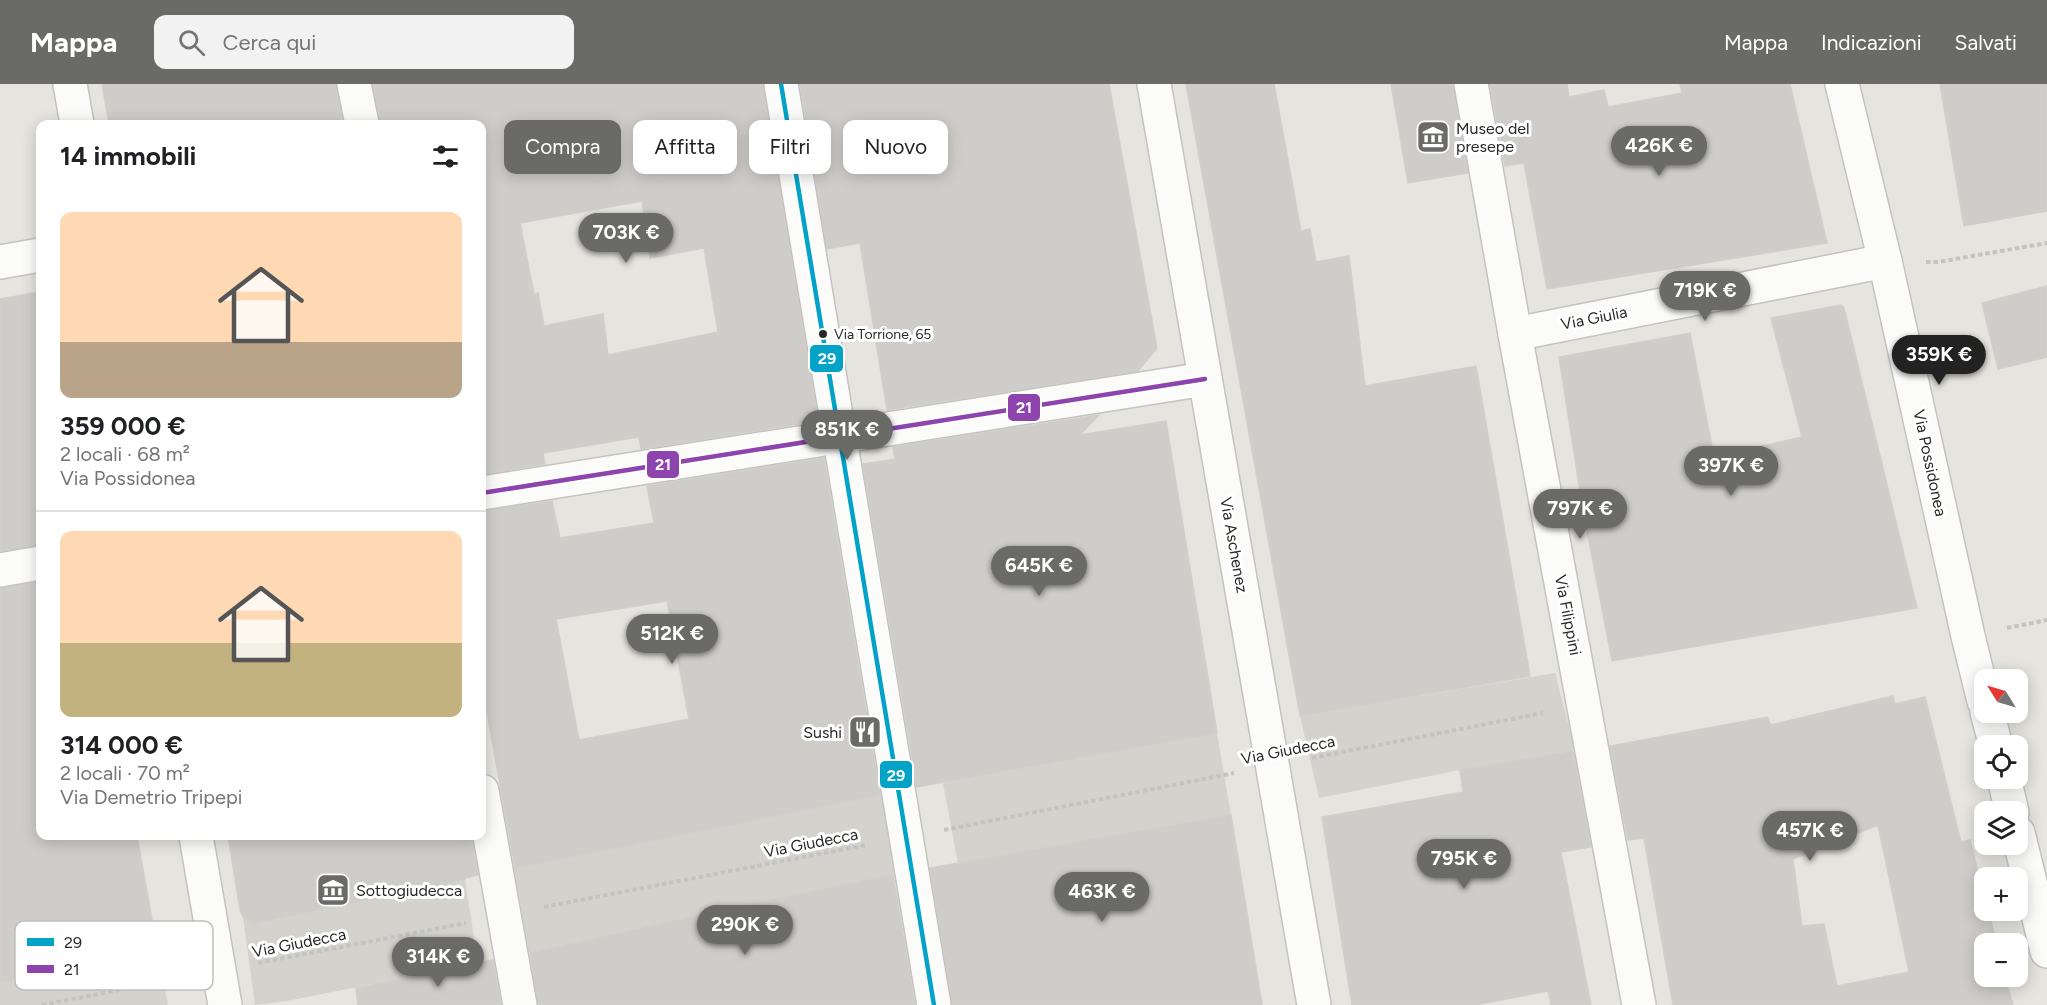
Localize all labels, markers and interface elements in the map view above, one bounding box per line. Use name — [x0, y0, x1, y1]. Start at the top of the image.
search box — [154, 15, 574, 69]
text: Mappa — [30, 25, 118, 59]
icon: search — [175, 26, 208, 59]
text: Cerca qui — [223, 29, 316, 56]
text: Mappa — [1724, 30, 1788, 55]
text: Indicazioni — [1821, 30, 1922, 55]
text: Salvati — [1955, 30, 2017, 55]
museum icon: Museo del presepe — [1415, 119, 1451, 155]
place label: Museo del presepe — [1456, 119, 1530, 156]
chip: Compra — [504, 120, 621, 174]
chip: Affitta — [633, 120, 737, 174]
chip: Filtri — [749, 120, 831, 174]
chip: Nuovo — [843, 120, 948, 174]
pin: 426K € — [1610, 126, 1708, 177]
text: 426K € — [1625, 133, 1693, 157]
text: 14 immobili — [60, 140, 196, 172]
icon: filters — [429, 140, 462, 173]
pin: 703K € — [577, 213, 675, 264]
text: 703K € — [592, 220, 660, 244]
icon: home — [207, 251, 315, 359]
pin: 719K € — [1656, 271, 1754, 322]
text: 719K € — [1673, 278, 1737, 302]
street label: Via Giulia — [1559, 302, 1629, 334]
place label: Via Torrione, 65 — [834, 326, 931, 343]
marker: Via Torrione, 65 — [817, 328, 829, 340]
pin: 359K € — [1890, 335, 1988, 386]
text: 359K € — [1906, 342, 1972, 366]
line badge: 29 — [809, 344, 844, 373]
text: 29 — [818, 349, 836, 368]
line badge: 21 — [1007, 393, 1041, 422]
text: 21 — [1016, 398, 1032, 417]
street label: Via Possidonea — [1909, 408, 1951, 518]
text: 359 000 € — [60, 410, 186, 442]
pin: 851K € — [798, 410, 896, 461]
text: 851K € — [815, 417, 879, 441]
text: 2 locali · 68 m² — [60, 442, 190, 466]
pin: 397K € — [1682, 446, 1780, 497]
line badge: 21 — [646, 450, 680, 479]
text: 397K € — [1698, 453, 1764, 477]
text: 21 — [655, 455, 671, 474]
text: Via Possidonea — [60, 466, 196, 490]
pin: 797K € — [1531, 489, 1629, 540]
street label: Via Aschenez — [1216, 496, 1252, 595]
text: 797K € — [1547, 496, 1613, 520]
pin: 645K € — [990, 546, 1088, 597]
text: 645K € — [1005, 553, 1073, 577]
icon: home — [207, 570, 315, 678]
street label: Via Filippini — [1551, 573, 1585, 657]
pin: 512K € — [623, 614, 721, 665]
text: 512K € — [640, 621, 704, 645]
north arrow — [1974, 669, 2028, 723]
map controls — [1974, 669, 2028, 987]
restaurant icon: Sushi — [847, 714, 883, 750]
place label: Sushi — [803, 723, 842, 742]
text: 314 000 € — [60, 729, 183, 761]
street label: Via Giudecca — [1239, 732, 1337, 768]
button: locate — [1974, 735, 2028, 789]
line badge: 29 — [879, 760, 913, 789]
text: 2 locali · 70 m² — [60, 761, 190, 785]
text: 29 — [887, 766, 905, 785]
text: Via Demetrio Tripepi — [60, 785, 242, 809]
button: layers — [1974, 801, 2028, 855]
pin: 457K € — [1761, 811, 1859, 862]
text: 457K € — [1776, 818, 1844, 842]
street label: Via Giudecca — [762, 825, 860, 861]
pin: 795K € — [1415, 839, 1513, 890]
text: 795K € — [1431, 846, 1497, 870]
button: + — [1974, 867, 2028, 921]
museum icon: Sottogiudecca — [315, 872, 351, 908]
pin: 463K € — [1053, 872, 1151, 923]
text: 463K € — [1068, 879, 1136, 903]
place label: Sottogiudecca — [356, 881, 462, 900]
pin: 290K € — [696, 905, 794, 956]
text: 290K € — [711, 912, 779, 936]
legend — [15, 921, 213, 990]
street label: Via Giudecca — [250, 925, 348, 961]
text: 29 — [64, 933, 82, 952]
button: − — [1974, 933, 2028, 987]
pin: 314K € — [389, 937, 487, 988]
text: 314K € — [406, 944, 470, 968]
text: 21 — [64, 960, 80, 979]

